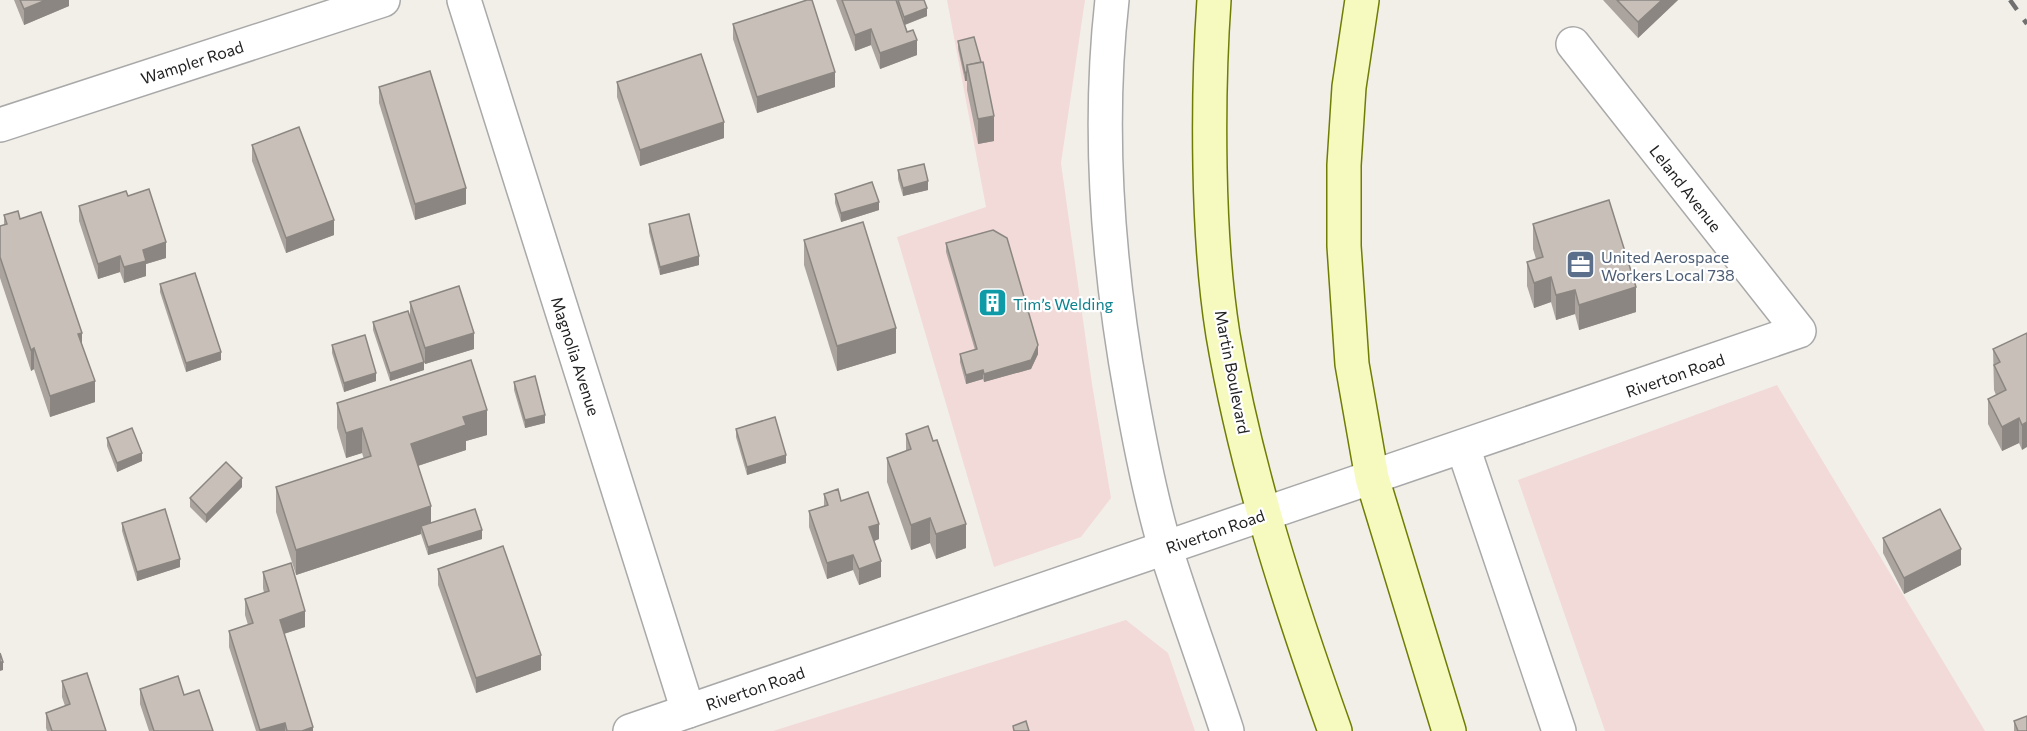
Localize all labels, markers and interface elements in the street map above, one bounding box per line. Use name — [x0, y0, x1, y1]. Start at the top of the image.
street label: Wampler Road — [138, 36, 246, 88]
street label: Leland Avenue — [1646, 141, 1726, 235]
place label: United Aerospace Workers Local 738 — [1601, 247, 1735, 284]
office icon: United Aerospace Workers Local 738 — [1564, 249, 1596, 281]
building icon: Tim’s Welding — [976, 287, 1008, 319]
street label: Magnolia Avenue — [548, 294, 604, 418]
place label: Tim’s Welding — [1013, 294, 1114, 313]
street label: Martin Boulevard — [1212, 308, 1254, 436]
street label: Riverton Road — [1623, 349, 1727, 401]
street label: Riverton Road — [1163, 505, 1267, 557]
street label: Riverton Road — [703, 662, 807, 714]

